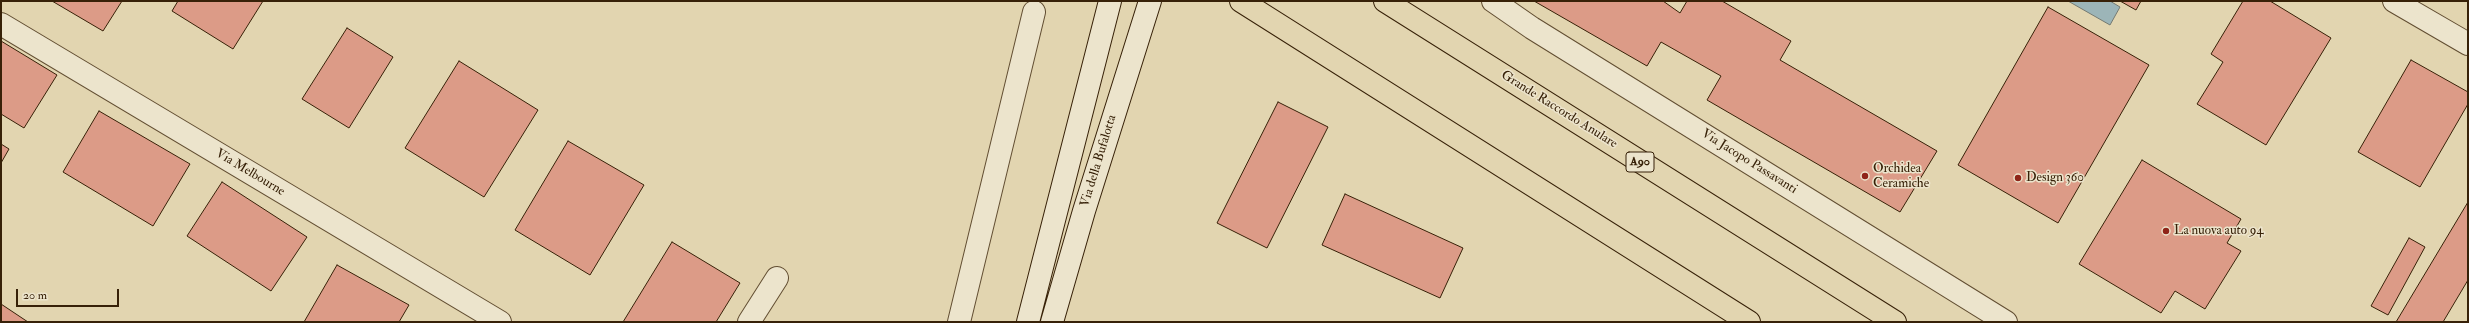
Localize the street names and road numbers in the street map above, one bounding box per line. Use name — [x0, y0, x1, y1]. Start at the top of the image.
street label: Grande Raccordo Anulare — [1498, 68, 1620, 152]
street label: Via della Bufalotta — [1078, 113, 1120, 209]
street label: Via Jacopo Passavanti — [1698, 126, 1800, 198]
street label: Via Melbourne — [213, 146, 287, 200]
road number: A90 — [1626, 152, 1654, 172]

